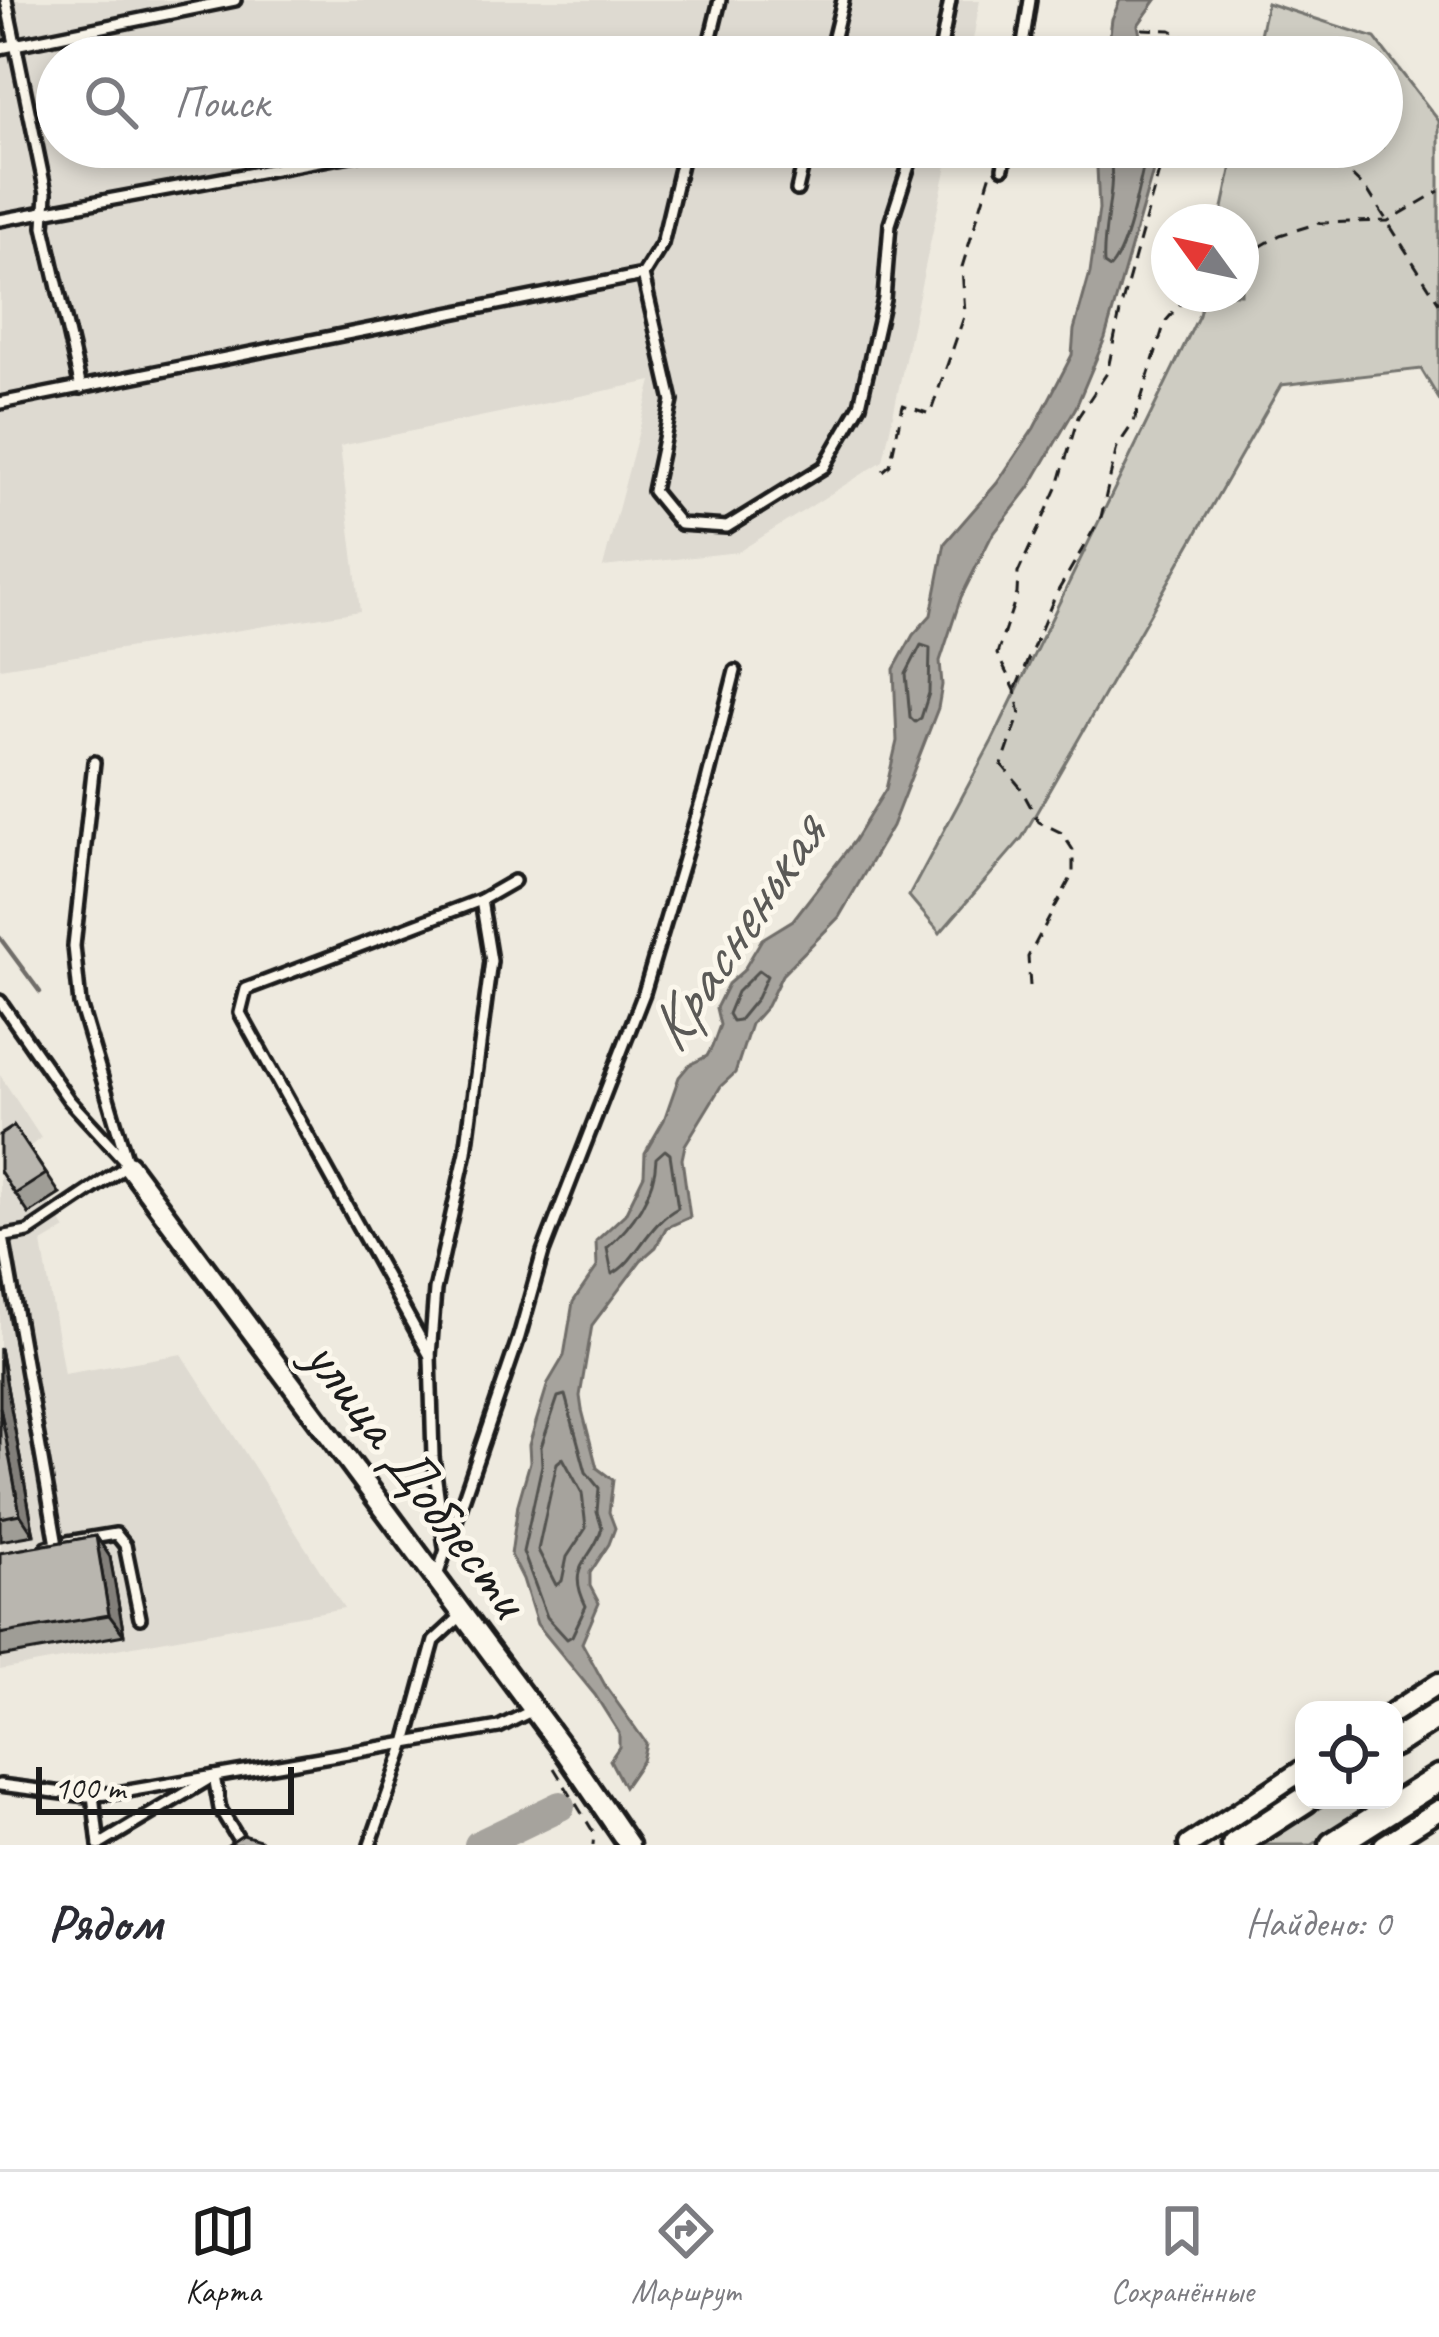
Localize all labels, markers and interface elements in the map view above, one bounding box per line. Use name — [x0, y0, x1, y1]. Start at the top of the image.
search box — [36, 36, 1403, 168]
icon: search — [78, 69, 144, 135]
text: Поиск — [174, 74, 269, 131]
north arrow — [1151, 204, 1259, 312]
water label: Красненькая — [628, 794, 847, 1065]
street label: улица Доблести — [286, 1320, 549, 1634]
map controls — [1295, 1701, 1403, 1809]
button: locate — [1295, 1701, 1403, 1809]
scale bar — [36, 1761, 294, 1814]
text: 100 m — [54, 1767, 125, 1809]
text: Рядом — [48, 1891, 162, 1955]
text: Найдено: 0 — [1246, 1899, 1391, 1948]
tab: Карта — [185, 2198, 261, 2312]
tab: Маршрут — [631, 2198, 740, 2312]
tab: Сохранённые — [1110, 2198, 1254, 2312]

